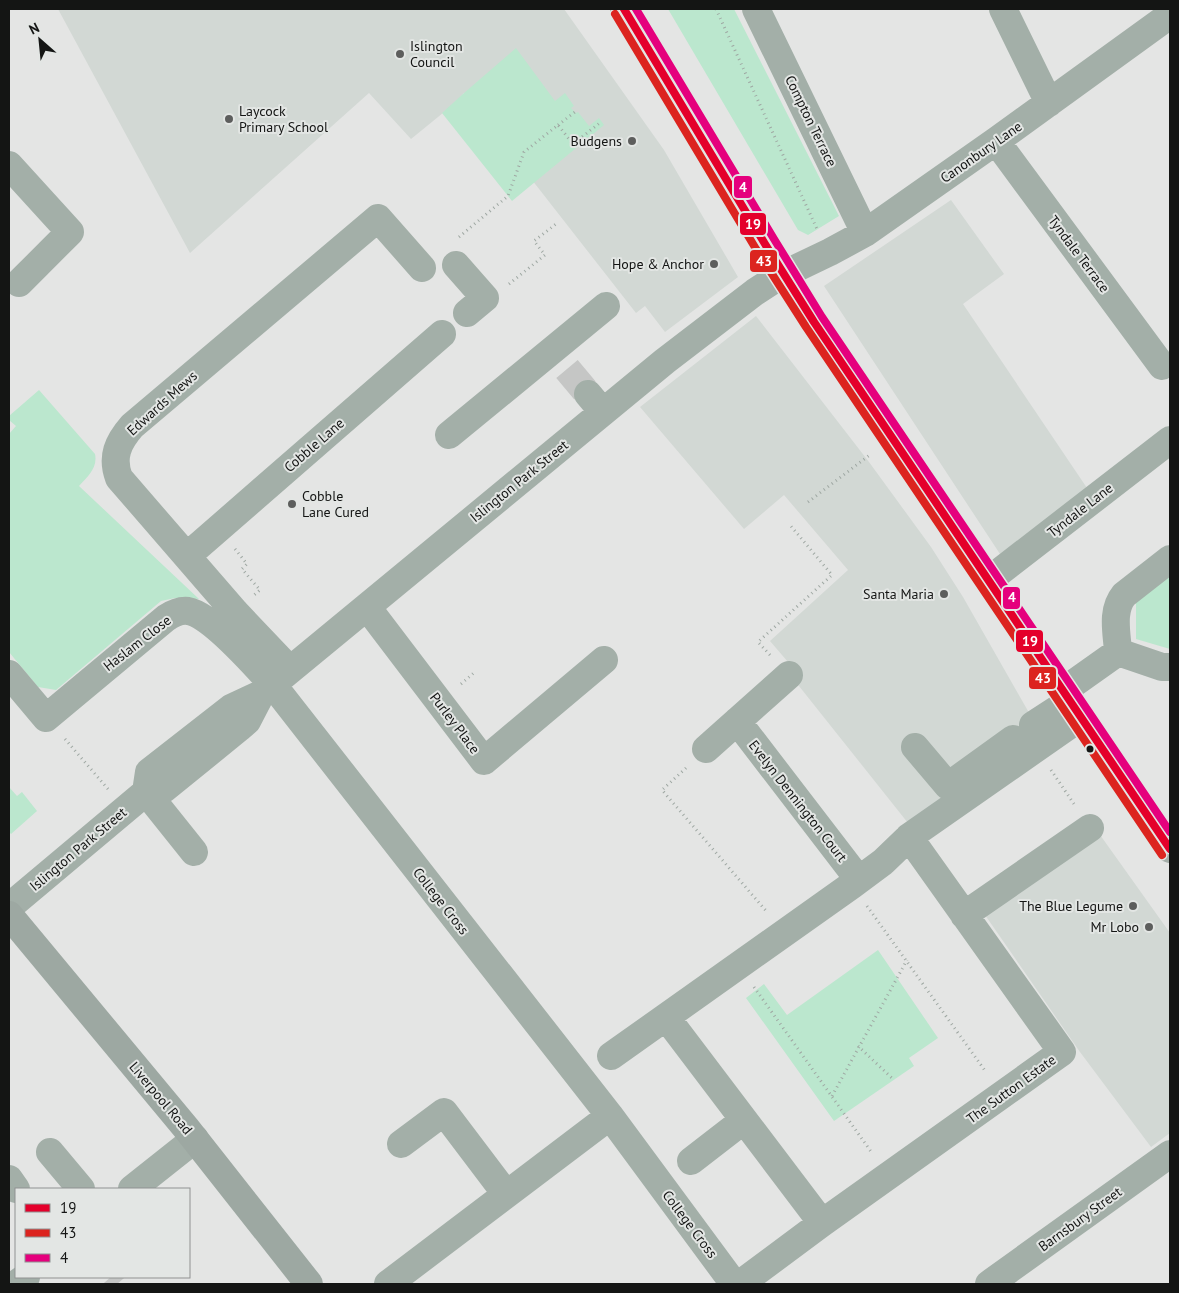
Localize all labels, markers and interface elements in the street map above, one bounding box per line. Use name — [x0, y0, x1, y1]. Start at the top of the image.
north arrow — [15, 15, 65, 65]
text: N — [26, 18, 42, 39]
place label: Islington Council — [410, 37, 463, 71]
marker: Islington Council — [394, 48, 406, 60]
street label: Compton Terrace — [781, 72, 841, 170]
place label: Laycock Primary School — [239, 102, 328, 136]
marker: Laycock Primary School — [223, 113, 235, 125]
street label: Canonbury Lane — [937, 117, 1025, 187]
place label: Budgens — [571, 132, 622, 150]
marker: Budgens — [626, 135, 638, 147]
line badge: 4 — [733, 175, 753, 199]
text: 4 — [739, 178, 747, 196]
line badge: 19 — [739, 212, 767, 236]
street label: Tyndale Terrace — [1044, 212, 1114, 296]
text: 19 — [745, 215, 761, 233]
line badge: 43 — [749, 249, 778, 273]
text: 43 — [756, 252, 772, 270]
place label: Hope & Anchor — [612, 255, 704, 273]
marker: Hope & Anchor — [708, 258, 720, 270]
street label: Edwards Mews — [123, 367, 201, 439]
street label: Cobble Lane — [280, 414, 348, 476]
street label: Islington Park Street — [466, 436, 572, 526]
street label: Tyndale Lane — [1044, 479, 1116, 541]
place label: Cobble Lane Cured — [302, 487, 369, 521]
marker: Cobble Lane Cured — [286, 498, 298, 510]
place label: Santa Maria — [863, 585, 934, 603]
line badge: 4 — [1002, 586, 1021, 610]
marker: Santa Maria — [938, 588, 950, 600]
text: 4 — [1008, 588, 1016, 606]
street label: Haslam Close — [100, 611, 174, 675]
line badge: 19 — [1015, 629, 1044, 653]
text: 19 — [1022, 632, 1038, 650]
line badge: 43 — [1028, 666, 1057, 690]
text: 43 — [1035, 669, 1051, 687]
street label: Purley Place — [426, 689, 484, 757]
street label: Evelyn Dennington Court — [745, 736, 851, 866]
unlabelled marker — [1085, 744, 1095, 754]
street label: Islington Park Street — [26, 803, 130, 895]
street label: College Cross — [409, 864, 473, 938]
place label: The Blue Legume — [1019, 897, 1123, 915]
marker: The Blue Legume — [1127, 900, 1139, 912]
place label: Mr Lobo — [1090, 918, 1139, 936]
marker: Mr Lobo — [1143, 921, 1155, 933]
street label: The Sutton Estate — [963, 1050, 1059, 1128]
street label: Liverpool Road — [125, 1058, 197, 1138]
street label: Barnsbury Street — [1035, 1183, 1125, 1255]
street label: College Cross — [659, 1187, 721, 1262]
legend — [15, 1188, 190, 1278]
text: 19 — [60, 1198, 76, 1217]
text: 43 — [60, 1223, 76, 1242]
text: 4 — [60, 1248, 68, 1267]

